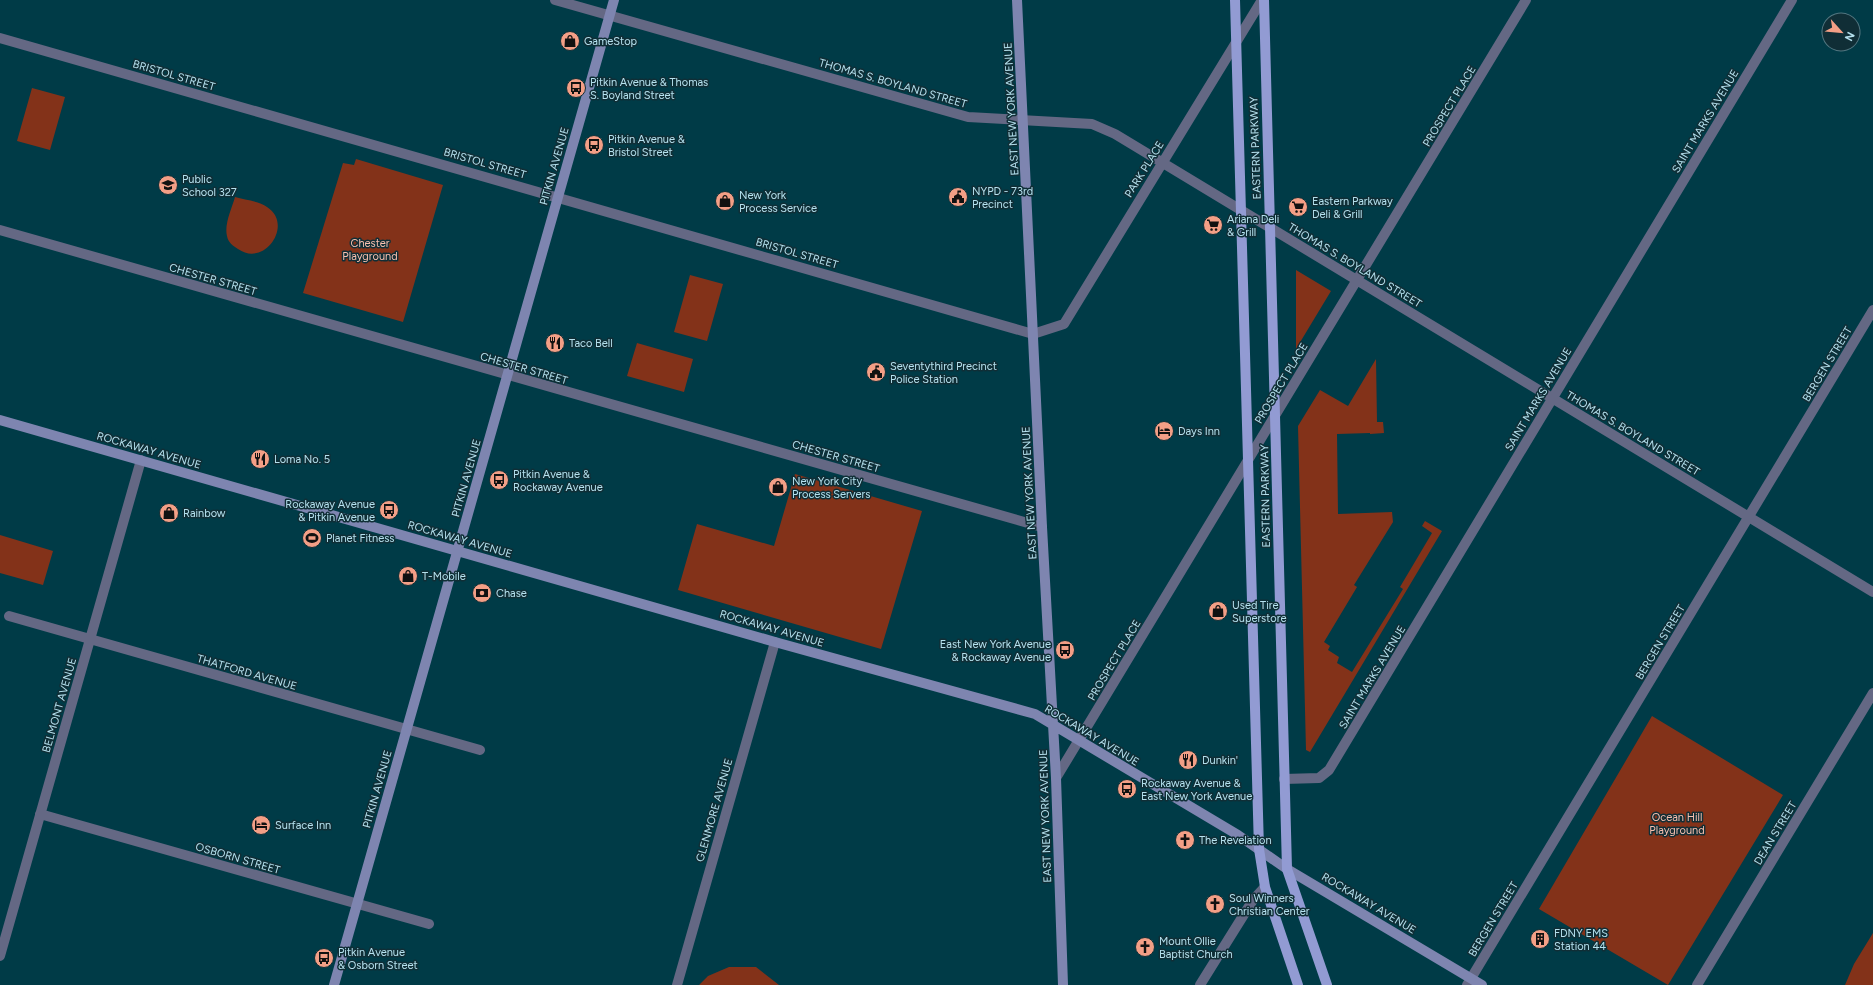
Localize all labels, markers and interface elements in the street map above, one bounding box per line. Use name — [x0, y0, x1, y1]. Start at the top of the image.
north arrow — [1821, 12, 1861, 52]
shop icon: GameStop — [559, 30, 581, 52]
text: N — [1842, 30, 1857, 43]
place label: GameStop — [584, 35, 638, 48]
street label: EAST NEW YORK AVENUE — [1002, 42, 1021, 176]
street label: THOMAS S. BOYLAND STREET — [817, 56, 968, 111]
street label: BRISTOL STREET — [131, 57, 217, 93]
street label: PROSPECT PLACE — [1420, 64, 1479, 149]
street label: SAINT MARKS AVENUE — [1669, 67, 1741, 175]
place label: Pitkin Avenue & Thomas S. Boyland Street — [590, 76, 708, 102]
bus stop icon: Pitkin Avenue & Thomas S. Boyland Street — [565, 77, 587, 99]
street label: EASTERN PARKWAY — [1247, 96, 1264, 200]
street label: PITKIN AVENUE — [537, 126, 572, 207]
place label: Pitkin Avenue & Bristol Street — [608, 133, 685, 159]
bus stop icon: Pitkin Avenue & Bristol Street — [583, 134, 605, 156]
street label: PARK PLACE — [1122, 139, 1167, 200]
street label: BRISTOL STREET — [442, 145, 528, 181]
place label: Public School 327 — [182, 173, 237, 199]
school or university icon: Public School 327 — [157, 174, 179, 196]
place label: NYPD - 73rd Precinct — [972, 185, 1033, 211]
public building icon: NYPD - 73rd Precinct — [947, 186, 969, 208]
place label: New York Process Service — [739, 189, 817, 215]
shop icon: New York Process Service — [714, 190, 736, 212]
place label: Eastern Parkway Deli & Grill — [1312, 195, 1393, 221]
supermarket icon: Eastern Parkway Deli & Grill — [1287, 196, 1309, 218]
place label: Ariana Deli & Grill — [1227, 213, 1279, 239]
supermarket icon: Ariana Deli & Grill — [1202, 214, 1224, 236]
street label: THOMAS S. BOYLAND STREET — [1286, 220, 1424, 311]
street label: BRISTOL STREET — [754, 235, 840, 271]
park label: Chester Playground — [342, 237, 398, 263]
street label: CHESTER STREET — [168, 261, 258, 298]
street label: BERGEN STREET — [1800, 324, 1855, 404]
restaurant icon: Taco Bell — [544, 332, 566, 354]
place label: Taco Bell — [569, 337, 613, 350]
street label: PROSPECT PLACE — [1252, 341, 1311, 426]
street label: SAINT MARKS AVENUE — [1502, 345, 1574, 453]
street label: CHESTER STREET — [479, 350, 569, 387]
place label: Seventythird Precinct Police Station — [890, 360, 997, 386]
public building icon: Seventythird Precinct Police Station — [865, 361, 887, 383]
street label: THOMAS S. BOYLAND STREET — [1564, 388, 1702, 479]
hotel icon: Days Inn — [1153, 420, 1175, 442]
place label: Days Inn — [1178, 425, 1220, 438]
street label: EAST NEW YORK AVENUE — [1020, 426, 1039, 560]
street label: ROCKAWAY AVENUE — [95, 429, 203, 472]
street label: PITKIN AVENUE — [449, 438, 484, 519]
street label: CHESTER STREET — [791, 438, 881, 475]
street label: EASTERN PARKWAY — [1258, 444, 1273, 548]
restaurant icon: Loma No. 5 — [249, 448, 271, 470]
place label: Loma No. 5 — [274, 453, 330, 466]
place label: Pitkin Avenue & Rockaway Avenue — [513, 468, 603, 494]
bus stop icon: Pitkin Avenue & Rockaway Avenue — [488, 469, 510, 491]
place label: New York City Process Servers — [792, 475, 870, 501]
shop icon: New York City Process Servers — [767, 476, 789, 498]
place label: Rockaway Avenue & Pitkin Avenue — [285, 498, 375, 524]
bus stop icon: Rockaway Avenue & Pitkin Avenue — [378, 499, 400, 521]
shop icon: Rainbow — [158, 502, 180, 524]
place label: Rainbow — [183, 507, 226, 520]
street label: ROCKAWAY AVENUE — [406, 518, 514, 561]
sports icon: Planet Fitness — [301, 527, 323, 549]
place label: Planet Fitness — [326, 532, 395, 545]
shop icon: T-Mobile — [397, 565, 419, 587]
place label: T-Mobile — [422, 570, 466, 583]
bank icon: Chase — [471, 582, 493, 604]
place label: Chase — [496, 587, 527, 600]
place label: Used Tire Superstore — [1232, 599, 1286, 625]
shop icon: Used Tire Superstore — [1207, 600, 1229, 622]
street label: BERGEN STREET — [1633, 602, 1688, 682]
street label: ROCKAWAY AVENUE — [718, 607, 826, 650]
street label: PROSPECT PLACE — [1085, 618, 1144, 703]
street label: SAINT MARKS AVENUE — [1336, 623, 1408, 731]
place label: East New York Avenue & Rockaway Avenue — [940, 638, 1051, 664]
bus stop icon: East New York Avenue & Rockaway Avenue — [1054, 639, 1076, 661]
street label: THATFORD AVENUE — [195, 652, 298, 693]
street label: BELMONT AVENUE — [40, 656, 79, 754]
street label: ROCKAWAY AVENUE — [1042, 702, 1141, 769]
street label: PITKIN AVENUE — [360, 749, 395, 830]
street label: EAST NEW YORK AVENUE — [1037, 749, 1054, 883]
restaurant icon: Dunkin' — [1177, 749, 1199, 771]
place label: Dunkin' — [1202, 754, 1238, 767]
street label: GLENMORE AVENUE — [693, 757, 735, 863]
place label: Rockaway Avenue & East New York Avenue — [1141, 777, 1252, 803]
bus stop icon: Rockaway Avenue & East New York Avenue — [1116, 778, 1138, 800]
street label: DEAN STREET — [1751, 799, 1799, 867]
park label: Ocean Hill Playground — [1649, 811, 1705, 837]
hotel icon: Surface Inn — [250, 814, 272, 836]
place label: Surface Inn — [275, 819, 331, 832]
church icon: The Revelation — [1174, 829, 1196, 851]
place label: The Revelation — [1199, 834, 1272, 847]
street label: OSBORN STREET — [194, 840, 282, 877]
street label: ROCKAWAY AVENUE — [1319, 870, 1418, 937]
street label: BERGEN STREET — [1466, 879, 1521, 959]
place label: Soul Winners Christian Center — [1229, 892, 1310, 918]
church icon: Soul Winners Christian Center — [1204, 893, 1226, 915]
place label: FDNY EMS Station 44 — [1554, 927, 1608, 953]
building icon: FDNY EMS Station 44 — [1529, 928, 1551, 950]
place label: Mount Ollie Baptist Church — [1159, 935, 1233, 961]
church icon: Mount Ollie Baptist Church — [1134, 936, 1156, 958]
place label: Pitkin Avenue & Osborn Street — [338, 946, 418, 972]
bus stop icon: Pitkin Avenue & Osborn Street — [313, 947, 335, 969]

